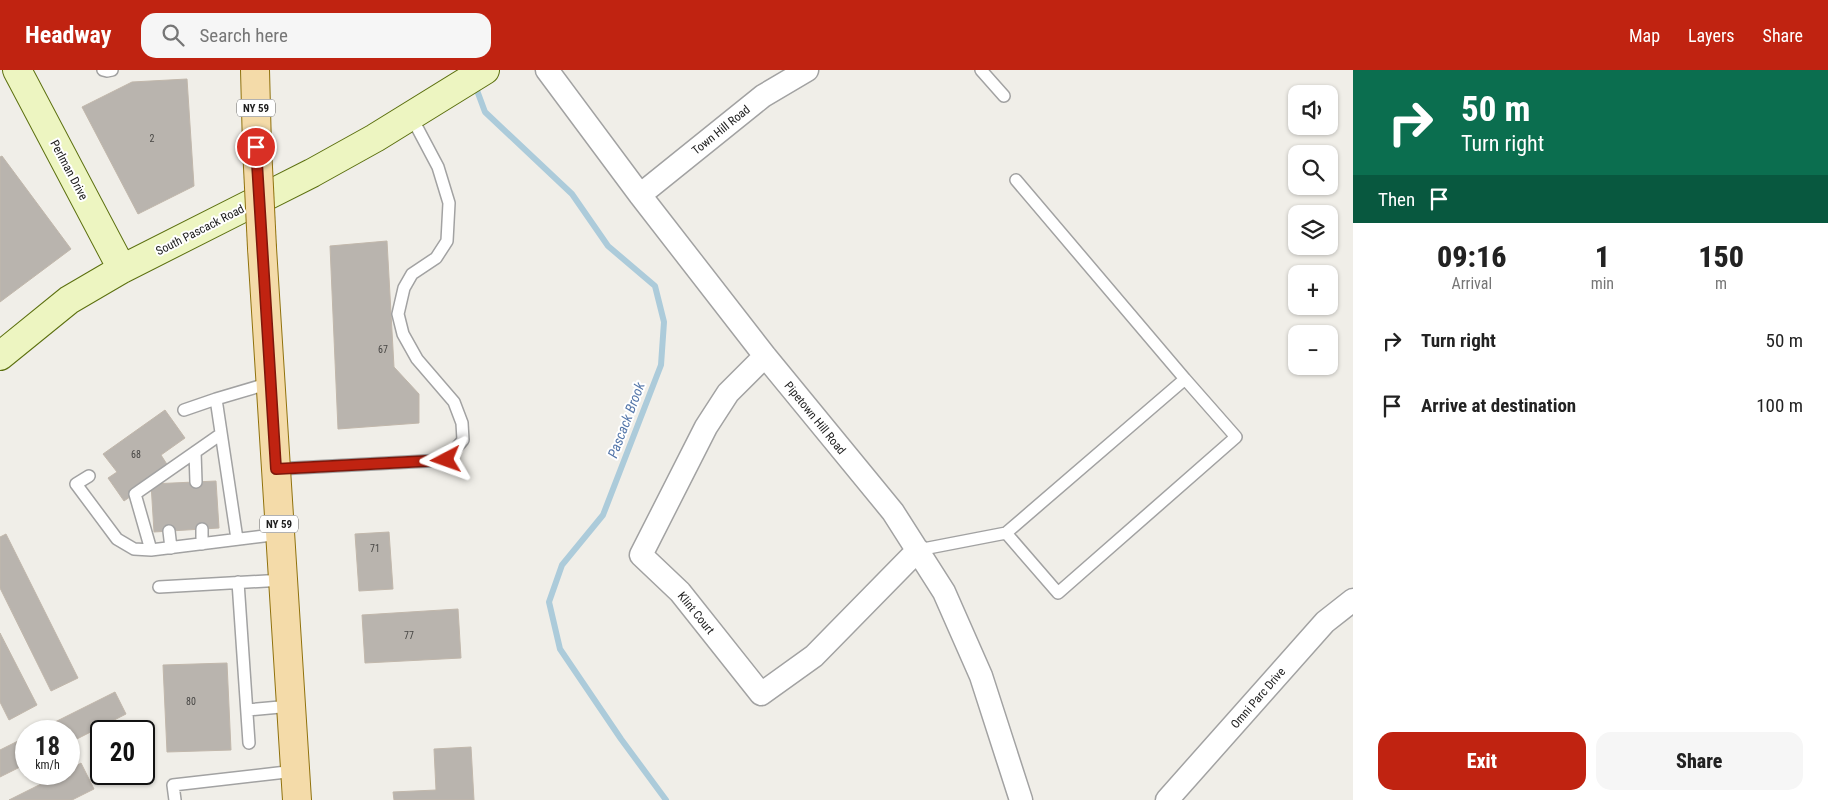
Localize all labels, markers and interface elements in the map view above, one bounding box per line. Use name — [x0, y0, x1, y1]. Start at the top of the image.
search box — [141, 13, 491, 58]
text: Headway — [25, 21, 111, 49]
icon: search — [159, 21, 187, 49]
text: Search here — [199, 24, 288, 47]
text: Map — [1629, 25, 1660, 46]
text: Layers — [1688, 25, 1735, 46]
text: Share — [1763, 25, 1803, 46]
map controls — [1288, 85, 1338, 375]
button: sound — [1288, 85, 1338, 135]
text: 50 m — [1461, 89, 1530, 130]
icon: right — [1378, 90, 1443, 155]
road number: NY 59 — [237, 99, 275, 116]
street label: Town Hill Road — [689, 102, 753, 158]
pin — [235, 126, 277, 168]
text: Turn right — [1461, 131, 1544, 156]
house number: 2 — [150, 133, 155, 144]
icon: arrive — [242, 133, 270, 161]
street label: Perlman Drive — [47, 138, 91, 203]
button: search — [1288, 145, 1338, 195]
icon: arrive — [1425, 185, 1453, 213]
text: Then — [1378, 188, 1415, 211]
street label: South Pascack Road — [154, 202, 246, 258]
button: layers — [1288, 205, 1338, 255]
text: 09:16 — [1437, 239, 1507, 274]
text: 1 — [1595, 239, 1610, 274]
text: 150 — [1698, 239, 1744, 274]
button: + — [1288, 265, 1338, 315]
text: Arrival — [1451, 274, 1492, 293]
text: min — [1591, 274, 1614, 293]
text: m — [1715, 274, 1727, 293]
button: − — [1288, 325, 1338, 375]
icon: right — [1378, 327, 1406, 355]
text: Turn right — [1421, 329, 1496, 352]
text: 50 m — [1766, 329, 1803, 352]
house number: 67 — [378, 344, 388, 355]
water label: Pascack Brook — [604, 379, 648, 460]
street label: Pipetown Hill Road — [781, 379, 849, 457]
icon: arrive — [1378, 392, 1406, 420]
text: Arrive at destination — [1421, 394, 1576, 417]
text: 100 m — [1756, 394, 1803, 417]
position arrow — [419, 433, 471, 485]
house number: 68 — [131, 449, 141, 460]
road number: NY 59 — [260, 516, 298, 532]
house number: 71 — [370, 543, 380, 554]
street label: Klint Court — [675, 589, 718, 637]
house number: 77 — [404, 630, 414, 641]
street label: Omni Parc Drive — [1228, 665, 1288, 731]
house number: 80 — [186, 696, 196, 707]
speed limit sign: 20 — [90, 720, 155, 785]
text: 18 — [35, 732, 60, 761]
button: Exit — [1378, 732, 1586, 790]
button: Share — [1596, 732, 1803, 790]
text: km/h — [35, 758, 60, 772]

